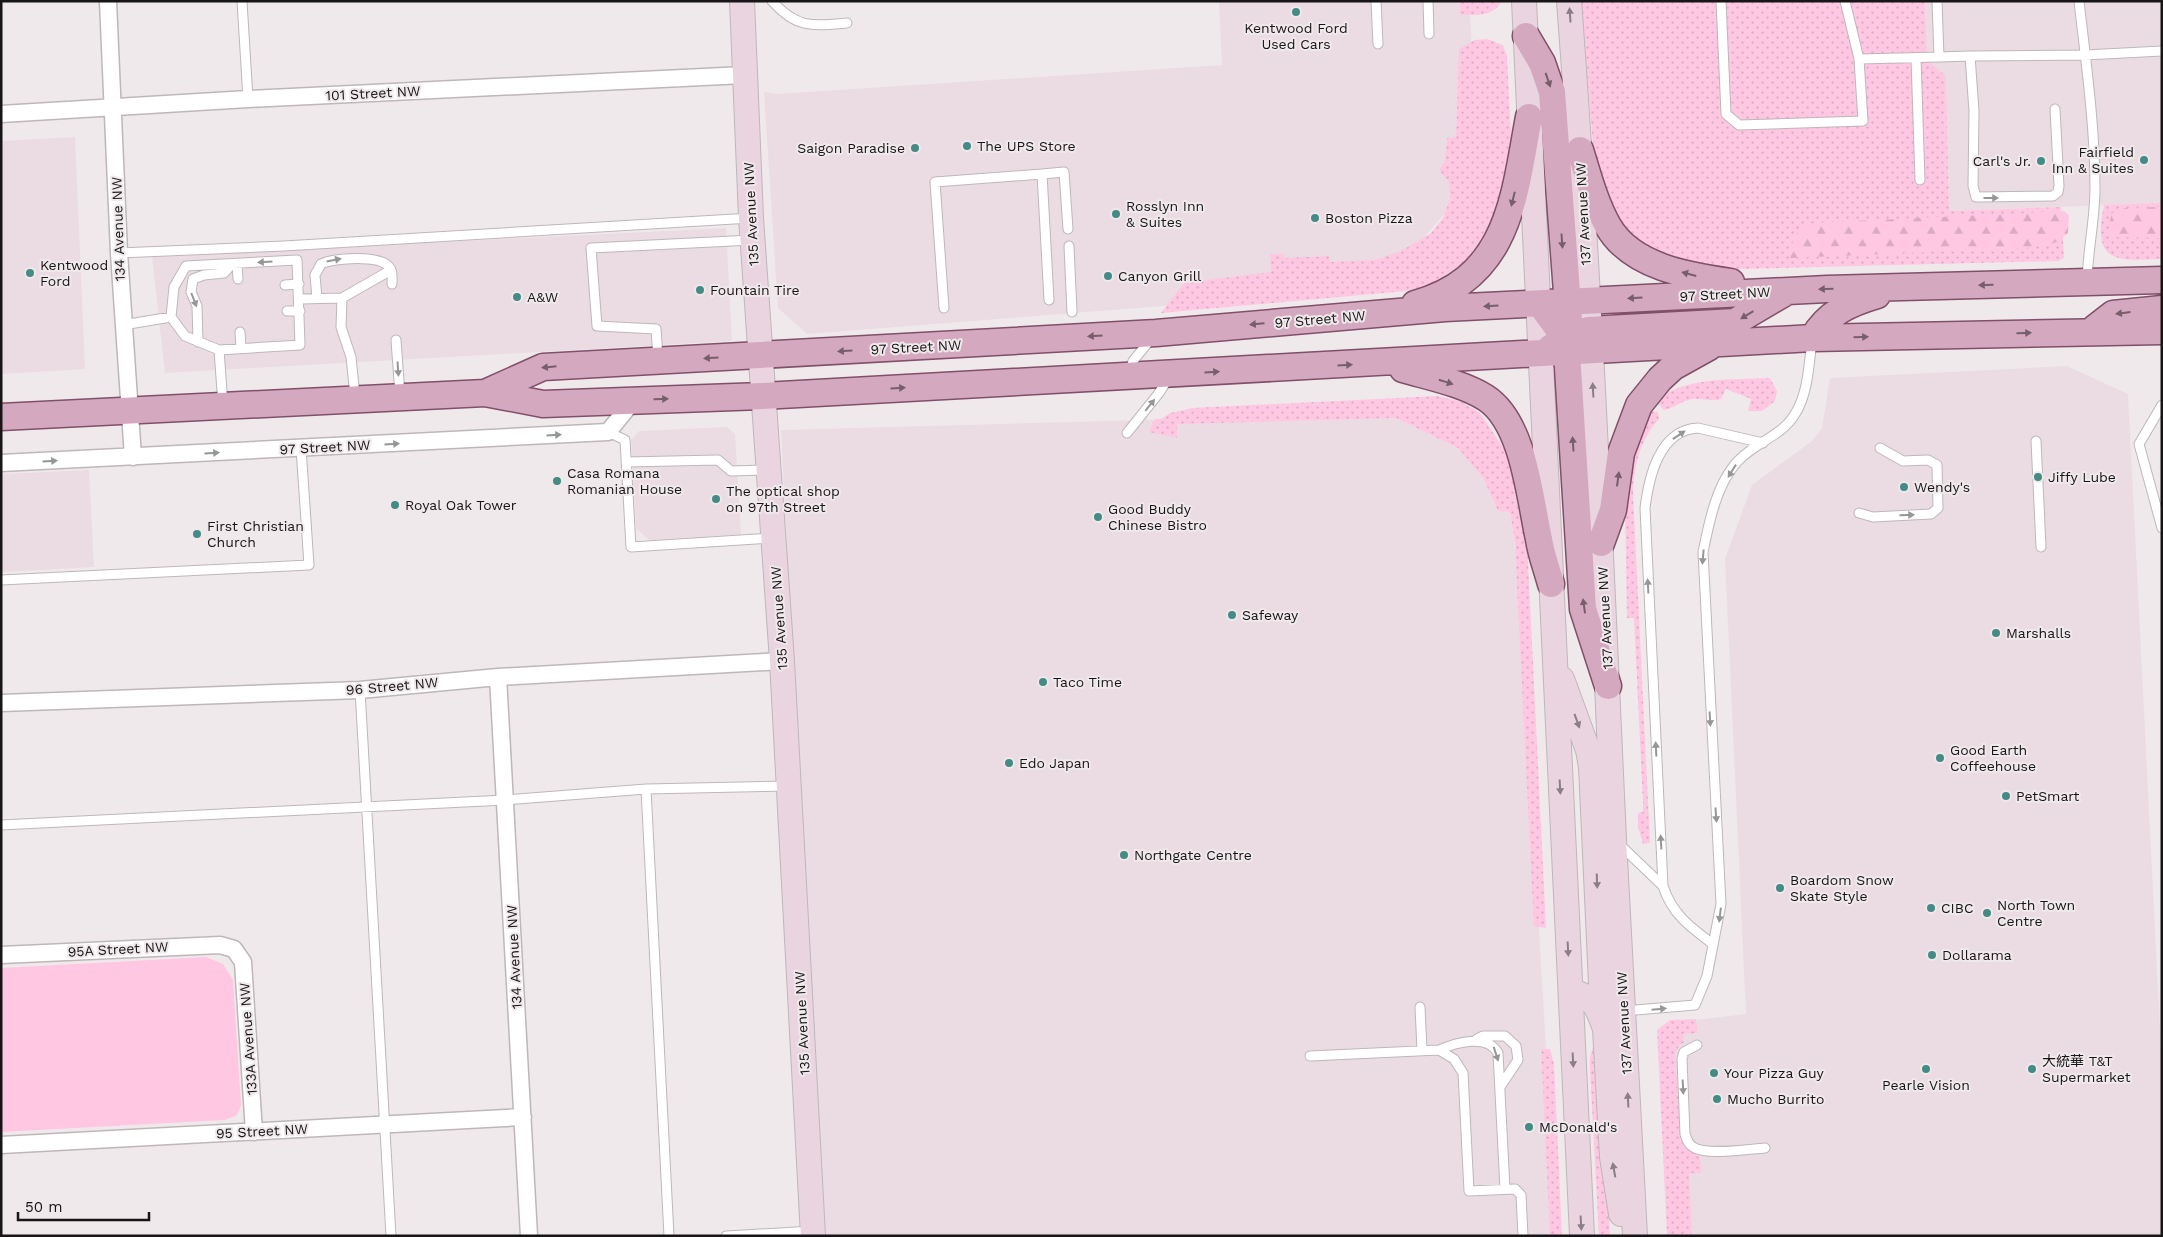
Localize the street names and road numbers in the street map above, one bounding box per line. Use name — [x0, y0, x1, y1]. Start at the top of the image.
street label: 101 Street NW — [325, 83, 421, 103]
street label: 135 Avenue NW — [740, 162, 762, 266]
street label: 137 Avenue NW — [1572, 162, 1594, 266]
street label: 134 Avenue NW — [108, 177, 128, 281]
street label: 97 Street NW — [1679, 284, 1771, 304]
street label: 97 Street NW — [1274, 307, 1366, 331]
street label: 97 Street NW — [870, 337, 962, 357]
street label: 97 Street NW — [279, 437, 371, 457]
street label: 135 Avenue NW — [767, 566, 791, 670]
street label: 137 Avenue NW — [1594, 566, 1616, 670]
street label: 96 Street NW — [345, 674, 439, 698]
street label: 134 Avenue NW — [503, 904, 525, 1010]
street label: 95A Street NW — [67, 938, 169, 960]
street label: 135 Avenue NW — [791, 971, 813, 1075]
street label: 137 Avenue NW — [1613, 971, 1635, 1075]
street label: 133A Avenue NW — [236, 982, 260, 1096]
street label: 95 Street NW — [216, 1121, 308, 1141]

